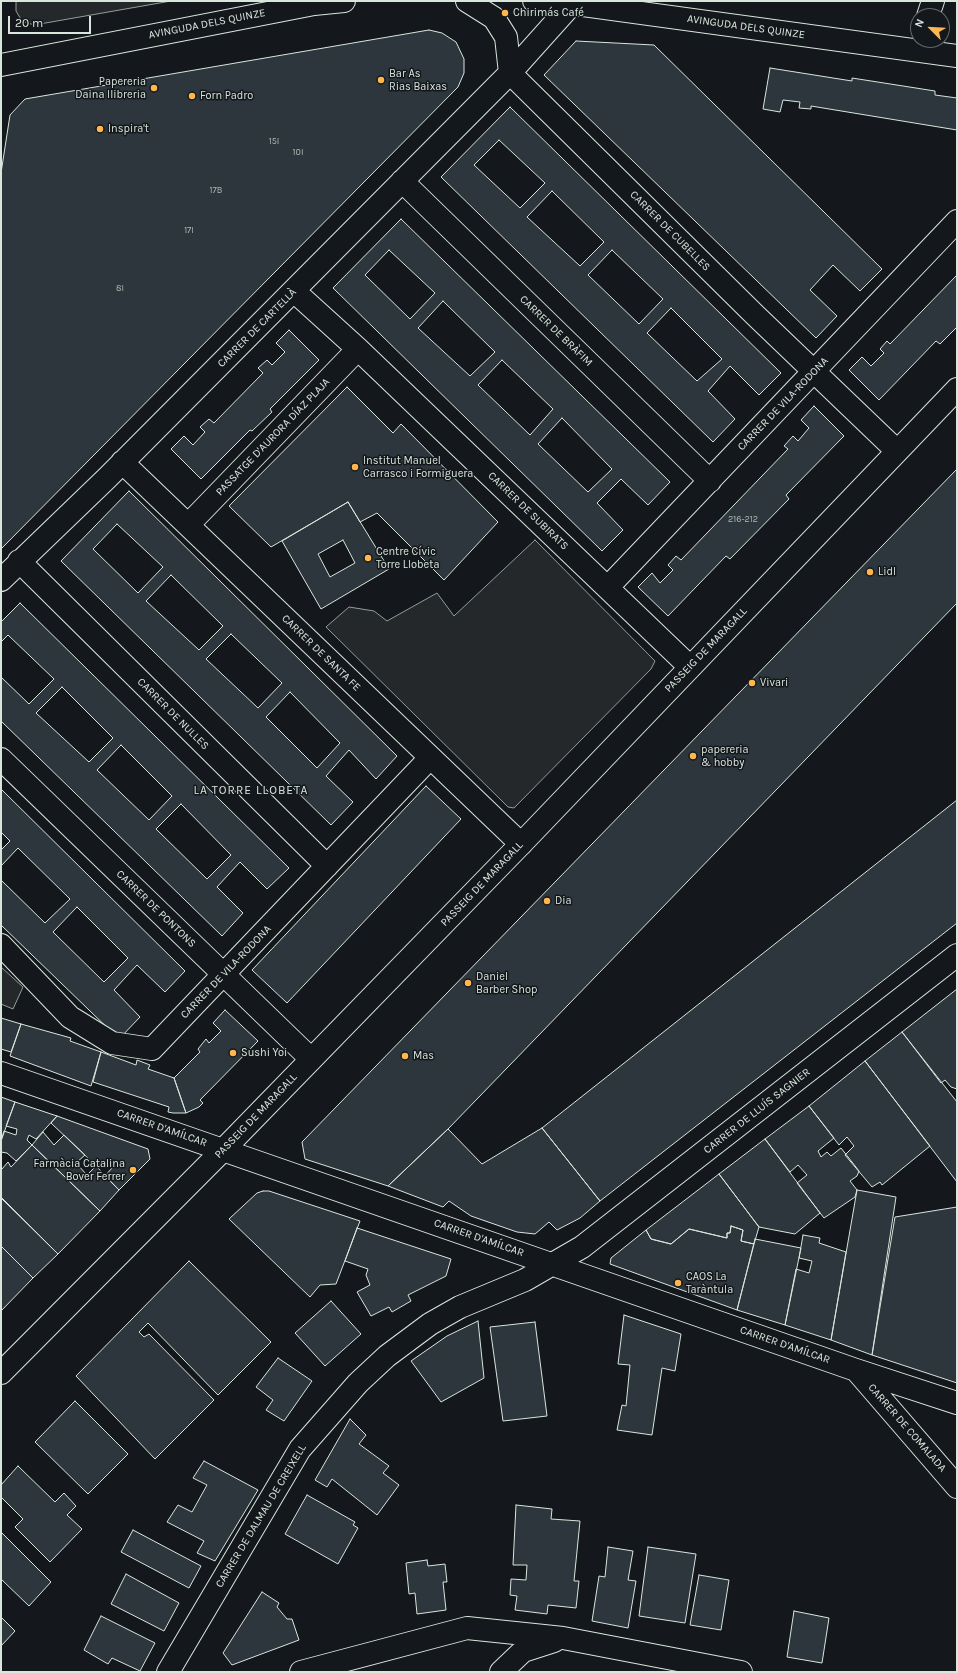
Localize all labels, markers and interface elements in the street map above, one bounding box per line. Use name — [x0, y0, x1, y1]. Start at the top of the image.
street label: AVINGUDA DELS QUINZE — [147, 6, 267, 42]
place label: Chirimás Café — [513, 6, 584, 20]
scale bar — [10, 8, 93, 34]
marker: Chirimás Café — [500, 8, 510, 18]
north arrow — [910, 8, 950, 48]
street label: AVINGUDA DELS QUINZE — [686, 12, 806, 42]
text: 20 m — [15, 16, 43, 30]
text: N — [912, 17, 927, 30]
place label: Bar As Rias Baixas — [389, 67, 447, 93]
place label: Papereria Daina llibreria — [75, 75, 146, 101]
marker: Bar As Rias Baixas — [376, 75, 386, 85]
marker: Papereria Daina llibreria — [149, 83, 159, 93]
place label: Forn Padro — [200, 89, 253, 103]
marker: Forn Padro — [187, 91, 197, 101]
place label: Inspira't — [108, 122, 149, 136]
marker: Inspira't — [95, 124, 105, 134]
house number: 15I — [269, 136, 279, 146]
house number: 10I — [293, 147, 303, 157]
house number: 17B — [210, 185, 222, 195]
street label: CARRER DE CUBELLES — [627, 188, 713, 274]
house number: 17I — [184, 225, 194, 235]
house number: 8I — [116, 283, 124, 293]
street label: CARRER DE CARTELLÀ — [215, 286, 299, 370]
street label: CARRER DE BRÀFIM — [517, 293, 595, 369]
street label: CARRER DE VILA-RODONA — [735, 355, 831, 453]
street label: PASSATGE D'AURORA DÍAZ PLAJA — [213, 375, 333, 499]
place label: Institut Manuel Carrasco i Formiguera — [363, 454, 473, 480]
marker: Institut Manuel Carrasco i Formiguera — [350, 462, 360, 472]
street label: CARRER DE SUBIRATS — [485, 469, 571, 553]
house number: 216-212 — [728, 514, 758, 524]
place label: Centre Cívic Torre Llobeta — [376, 545, 439, 571]
marker: Centre Cívic Torre Llobeta — [363, 553, 373, 563]
place label: Lidl — [878, 565, 896, 579]
marker: Lidl — [865, 567, 875, 577]
street label: PASSEIG DE MARAGALL — [662, 605, 750, 695]
street label: CARRER DE SANTA FE — [279, 612, 363, 694]
street label: CARRER DE NULLES — [134, 675, 212, 753]
place label: Vivari — [760, 676, 788, 690]
marker: Vivari — [747, 678, 757, 688]
place label: papereria & hobby — [701, 743, 748, 769]
marker: papereria & hobby — [688, 751, 698, 761]
district label: LA TORRE LLOBETA — [194, 784, 308, 798]
street label: PASSEIG DE MARAGALL — [438, 839, 526, 929]
street label: CARRER DE PONTONS — [113, 868, 199, 950]
place label: Dia — [555, 894, 572, 908]
marker: Dia — [542, 896, 552, 906]
street label: CARRER DE VILA-RODONA — [178, 923, 274, 1021]
place label: Daniel Barber Shop — [476, 970, 537, 996]
marker: Daniel Barber Shop — [463, 978, 473, 988]
place label: Sushi Yoi — [241, 1046, 287, 1060]
marker: Sushi Yoi — [228, 1048, 238, 1058]
place label: Mas — [413, 1049, 434, 1063]
marker: Mas — [400, 1051, 410, 1061]
street label: CARRER DE LLUÍS SAGNIER — [701, 1065, 813, 1157]
street label: PASSEIG DE MARAGALL — [212, 1071, 300, 1161]
street label: CARRER D'AMÍLCAR — [115, 1106, 209, 1150]
place label: Farmàcia Catalina Bover Ferrer — [33, 1157, 125, 1183]
marker: Farmàcia Catalina Bover Ferrer — [128, 1165, 138, 1175]
street label: CARRER D'AMÍLCAR — [432, 1216, 526, 1260]
place label: CAOS La Taràntula — [686, 1270, 733, 1296]
marker: CAOS La Taràntula — [673, 1278, 683, 1288]
street label: CARRER D'AMÍLCAR — [738, 1323, 832, 1367]
street label: CARRER DE COMALADA — [865, 1381, 949, 1475]
street label: CARRER DE DALMAU DE CREIXELL — [213, 1442, 309, 1590]

